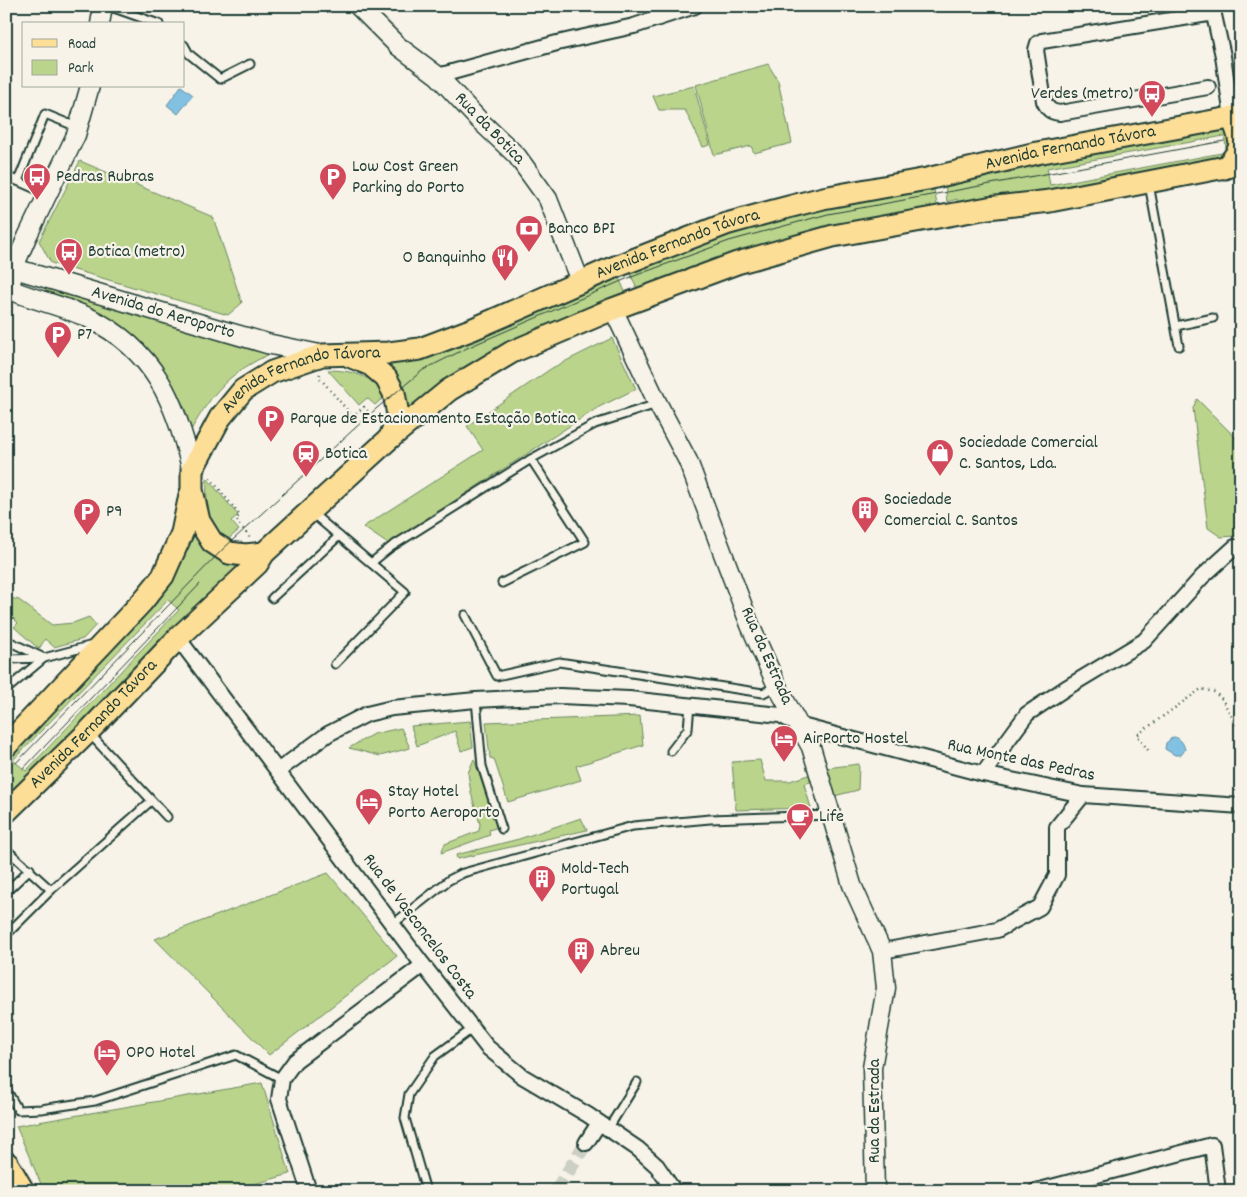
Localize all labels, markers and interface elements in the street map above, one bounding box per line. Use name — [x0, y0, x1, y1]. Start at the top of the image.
legend — [22, 22, 185, 88]
text: Road — [68, 34, 96, 56]
text: Park — [68, 58, 94, 80]
bus stop icon: Verdes (metro) — [1137, 79, 1167, 118]
place label: Verdes (metro) — [1031, 82, 1133, 107]
street label: Rua da Botica — [448, 87, 530, 171]
street label: Avenida Fernando Távora — [983, 119, 1158, 177]
place label: Low Cost Green Parking do Porto — [352, 155, 464, 201]
bus stop icon: Pedras Rubras — [22, 162, 52, 201]
parking icon: Low Cost Green Parking do Porto — [318, 162, 348, 201]
place label: Pedras Rubras — [56, 165, 154, 190]
street label: Avenida Fernando Távora — [592, 203, 763, 286]
bank icon: Banco BPI — [514, 214, 544, 253]
place label: Banco BPI — [548, 217, 615, 242]
bus stop icon: Botica (metro) — [54, 237, 84, 276]
place label: Botica (metro) — [88, 240, 185, 265]
restaurant icon: O Banquinho — [490, 243, 520, 282]
place label: O Banquinho — [403, 246, 486, 271]
street label: Avenida do Aeroporto — [88, 280, 238, 346]
parking icon: P7 — [43, 320, 73, 359]
place label: P7 — [77, 323, 92, 348]
street label: Avenida Fernando Távora — [216, 341, 381, 419]
parking icon: Parque de Estacionamento Estação Botica — [256, 404, 286, 443]
place label: Parque de Estacionamento Estação Botica — [290, 407, 577, 432]
place label: Sociedade Comercial C. Santos, Lda. — [959, 431, 1099, 477]
shop icon: Sociedade Comercial C. Santos, Lda. — [925, 438, 955, 477]
station icon: Botica — [291, 439, 321, 478]
place label: Botica — [325, 442, 368, 467]
place label: Sociedade Comercial C. Santos — [884, 488, 1018, 534]
building icon: Sociedade Comercial C. Santos — [850, 495, 880, 534]
parking icon: P9 — [72, 497, 102, 536]
place label: P9 — [106, 500, 122, 525]
street label: Rua da Estrada — [733, 603, 799, 709]
street label: Avenida Fernando Távora — [24, 654, 164, 795]
hotel icon: AirPorto Hostel — [769, 724, 799, 763]
place label: AirPorto Hostel — [803, 727, 909, 752]
street label: Rua Monte das Pedras — [945, 733, 1097, 789]
place label: Stay Hotel Porto Aeroporto — [388, 780, 500, 826]
hotel icon: Stay Hotel Porto Aeroporto — [354, 787, 384, 826]
cafe icon: Life — [785, 802, 815, 841]
place label: Life — [819, 805, 844, 830]
street label: Rua de Vasconcelos Costa — [356, 849, 482, 1005]
place label: Mold-Tech Portugal — [561, 857, 629, 903]
building icon: Mold-Tech Portugal — [527, 864, 557, 903]
building icon: Abreu — [566, 936, 596, 975]
place label: Abreu — [600, 939, 640, 964]
hotel icon: OPO Hotel — [92, 1038, 122, 1077]
place label: OPO Hotel — [126, 1041, 196, 1066]
street label: Rua da Estrada — [863, 1058, 888, 1163]

